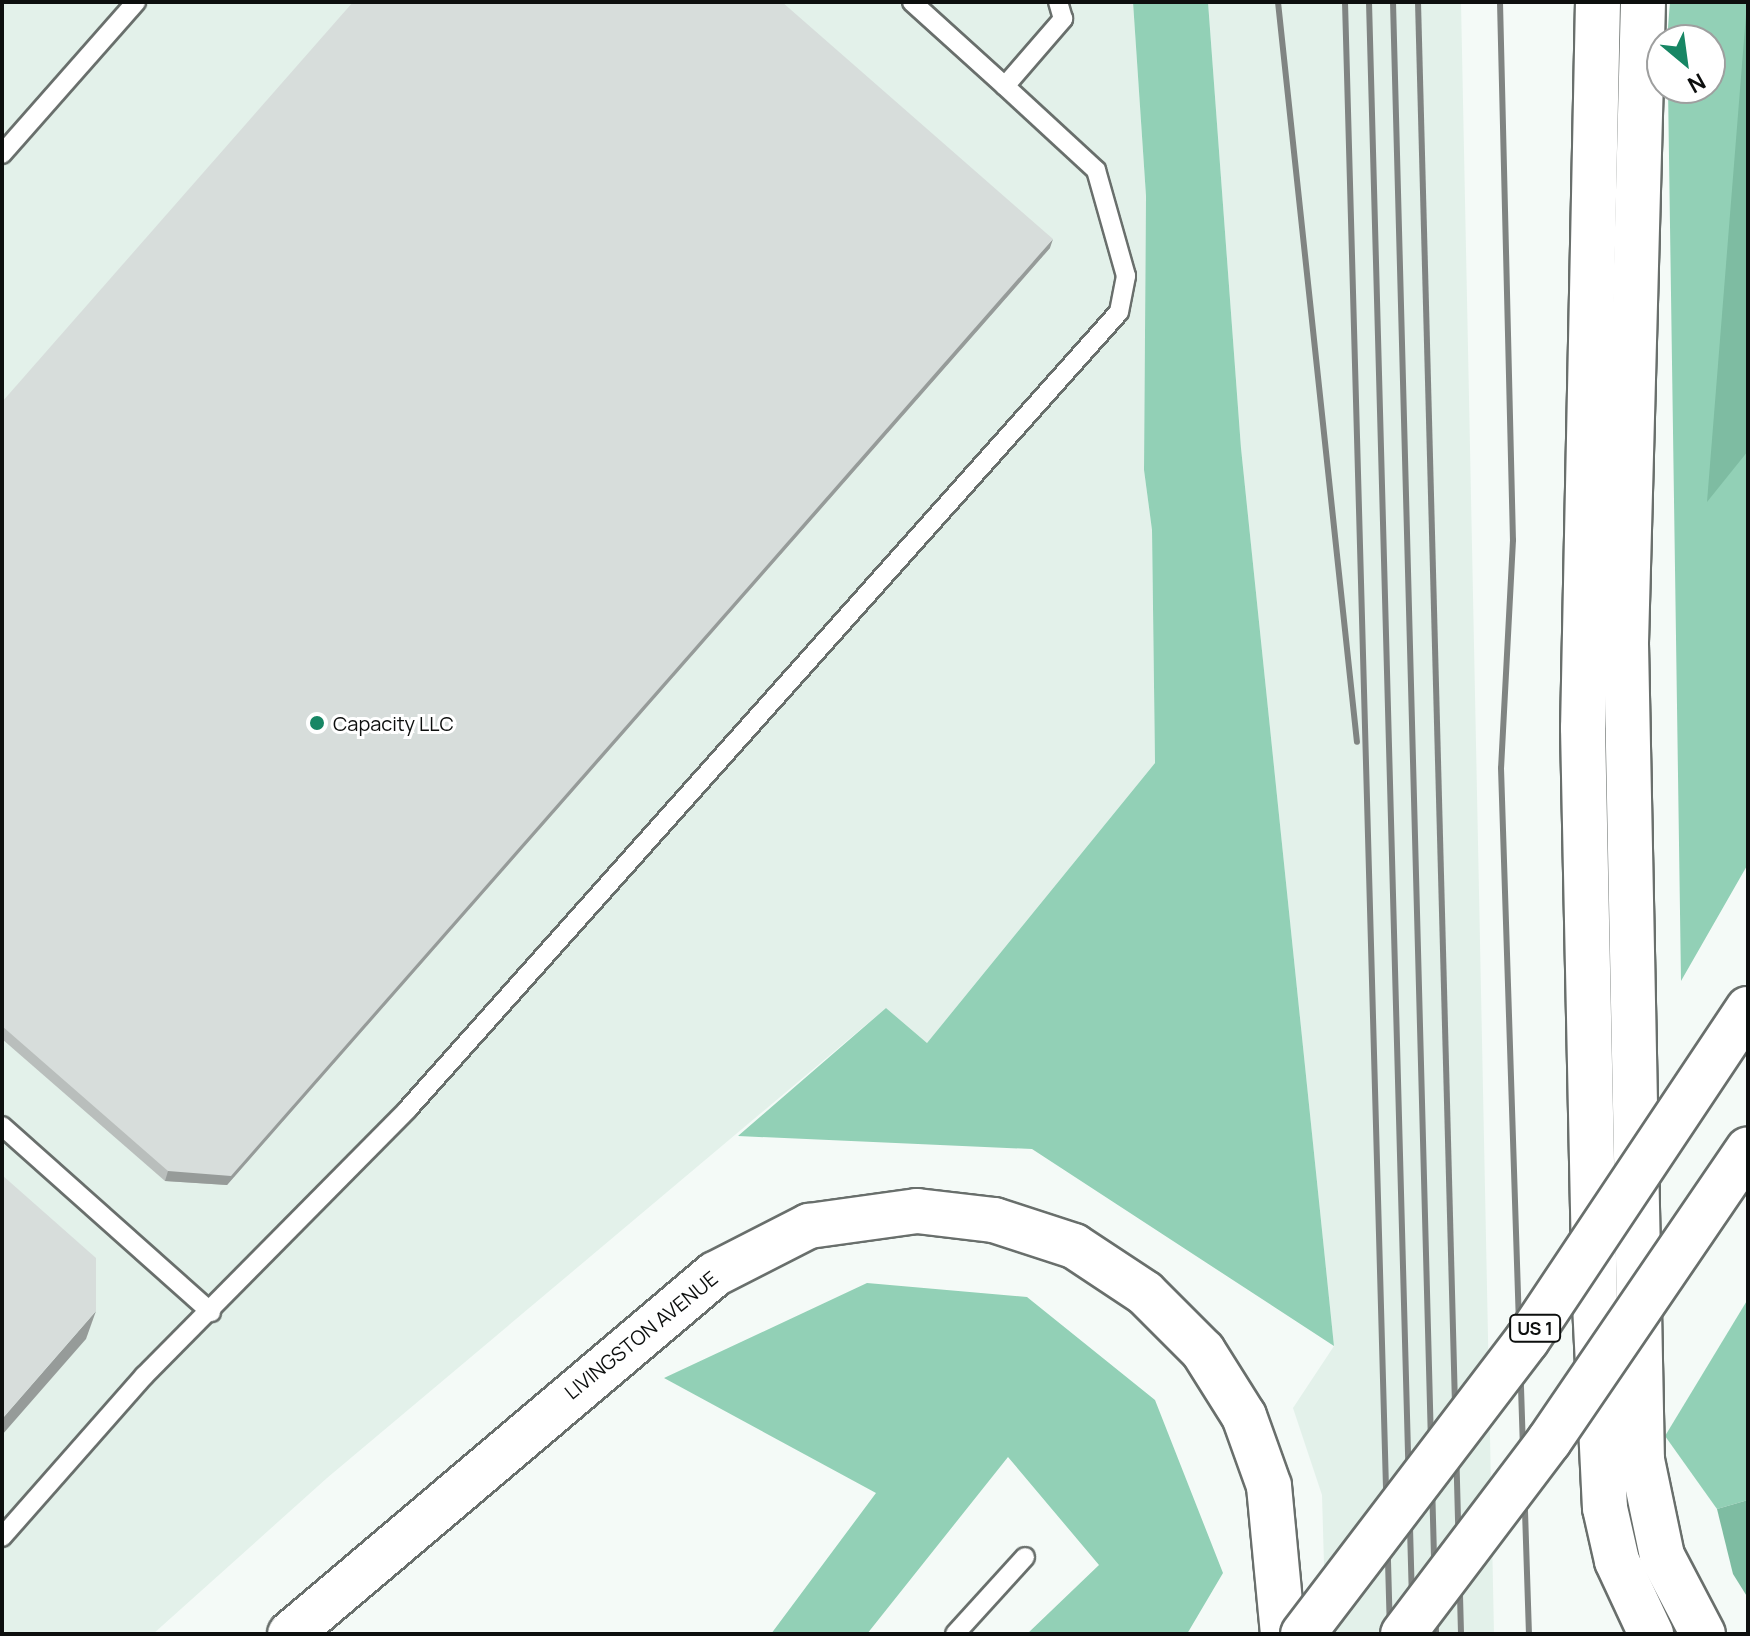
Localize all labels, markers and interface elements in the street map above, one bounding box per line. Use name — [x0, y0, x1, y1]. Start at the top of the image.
north arrow — [1646, 24, 1726, 104]
text: N — [1682, 66, 1711, 100]
place label: Capacity LLC — [333, 711, 454, 735]
marker: Capacity LLC — [308, 714, 326, 732]
street label: LIVINGSTON AVENUE — [560, 1266, 722, 1404]
road number: US 1 — [1509, 1314, 1561, 1342]

